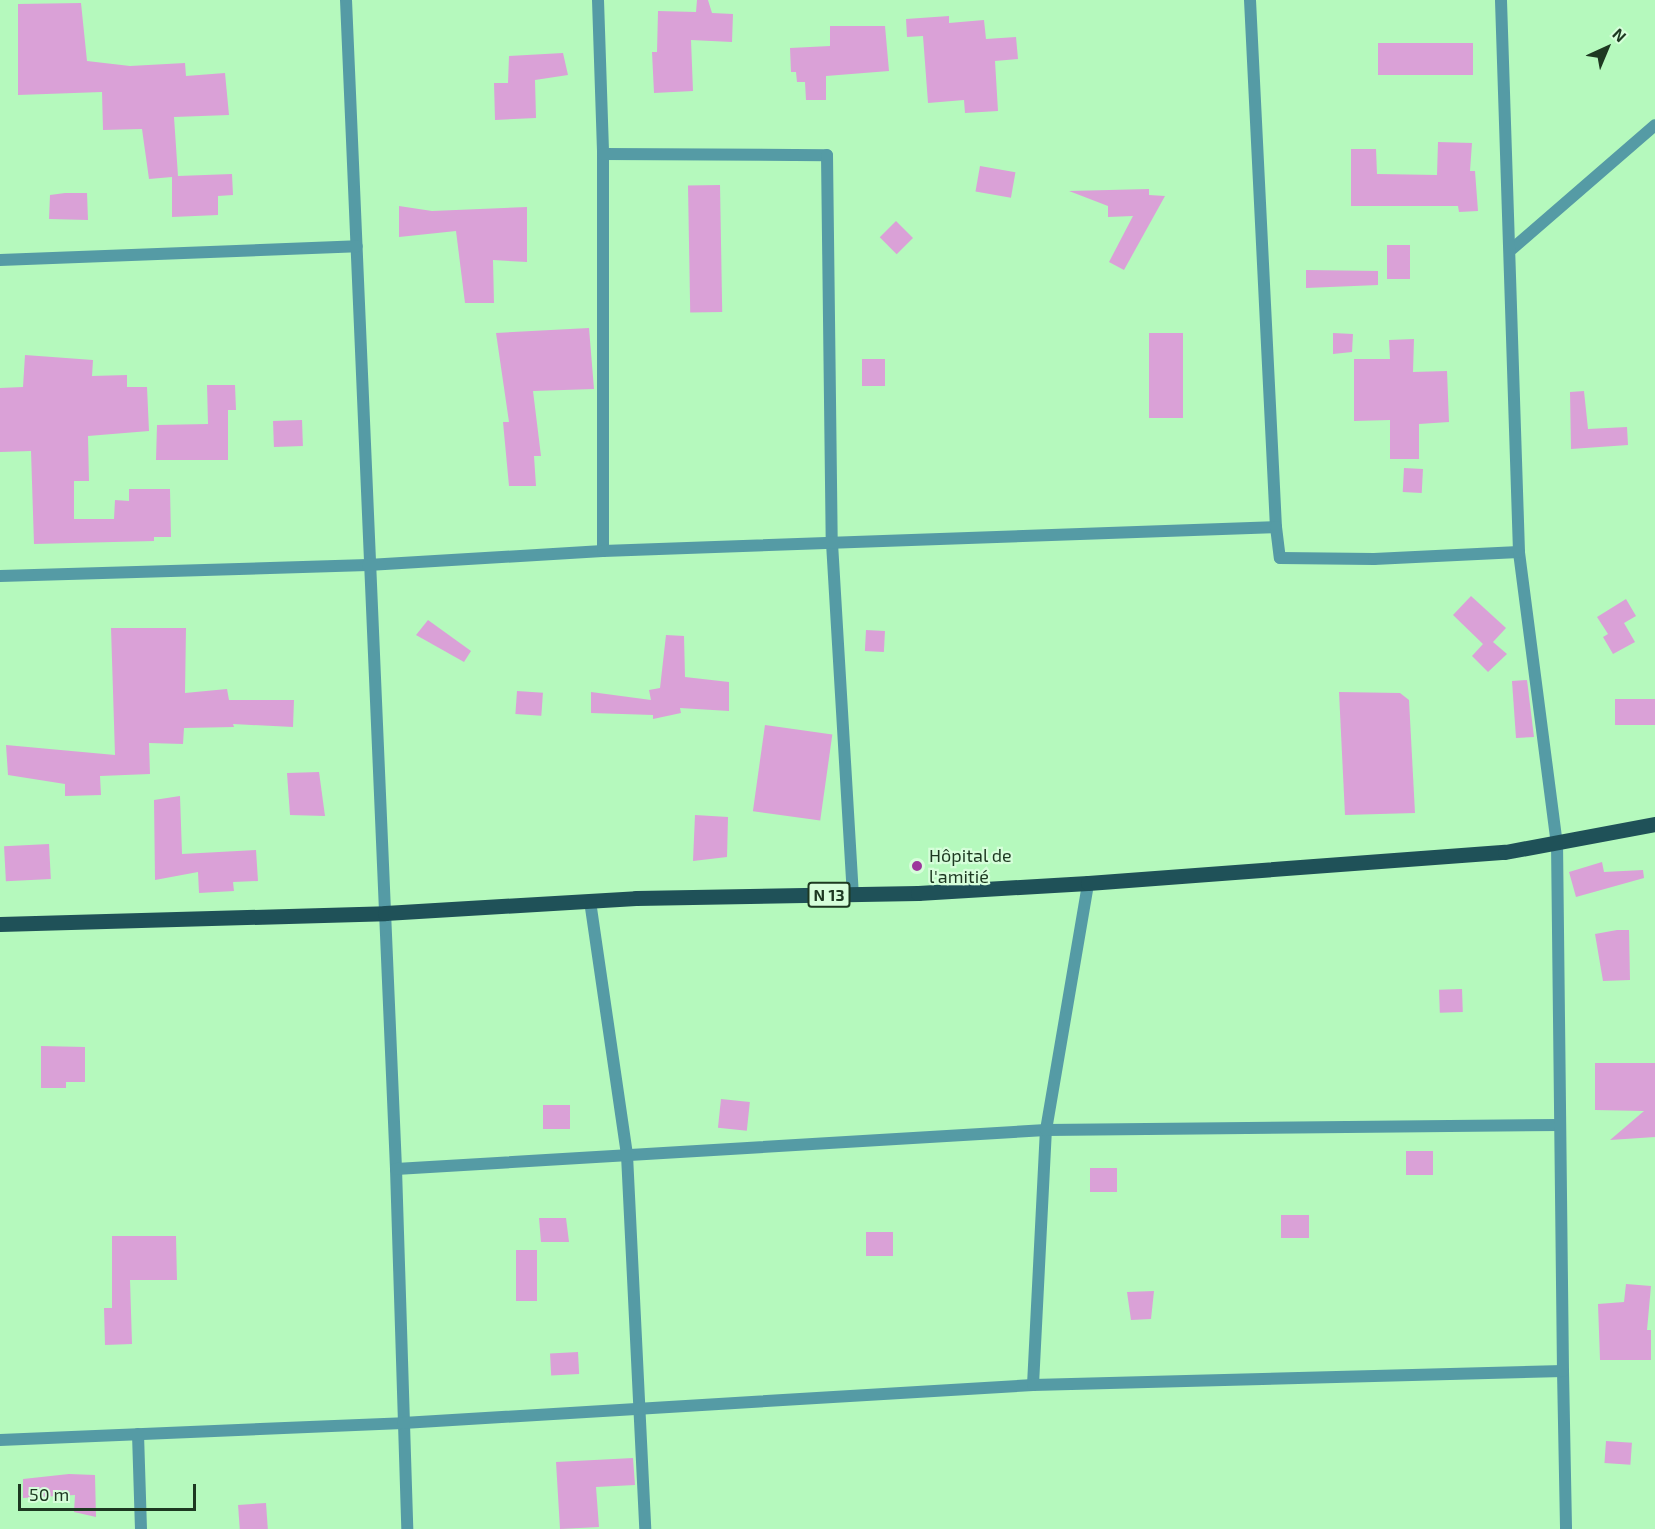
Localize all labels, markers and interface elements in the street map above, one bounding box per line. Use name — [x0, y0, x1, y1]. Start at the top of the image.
north arrow — [1577, 18, 1637, 78]
text: N — [1609, 24, 1631, 46]
place label: Hôpital de l'amitié — [929, 845, 1012, 888]
marker: Hôpital de l'amitié — [910, 859, 924, 873]
road number: N 13 — [806, 882, 852, 908]
scale bar — [21, 1472, 200, 1510]
text: 50 m — [29, 1483, 69, 1505]

